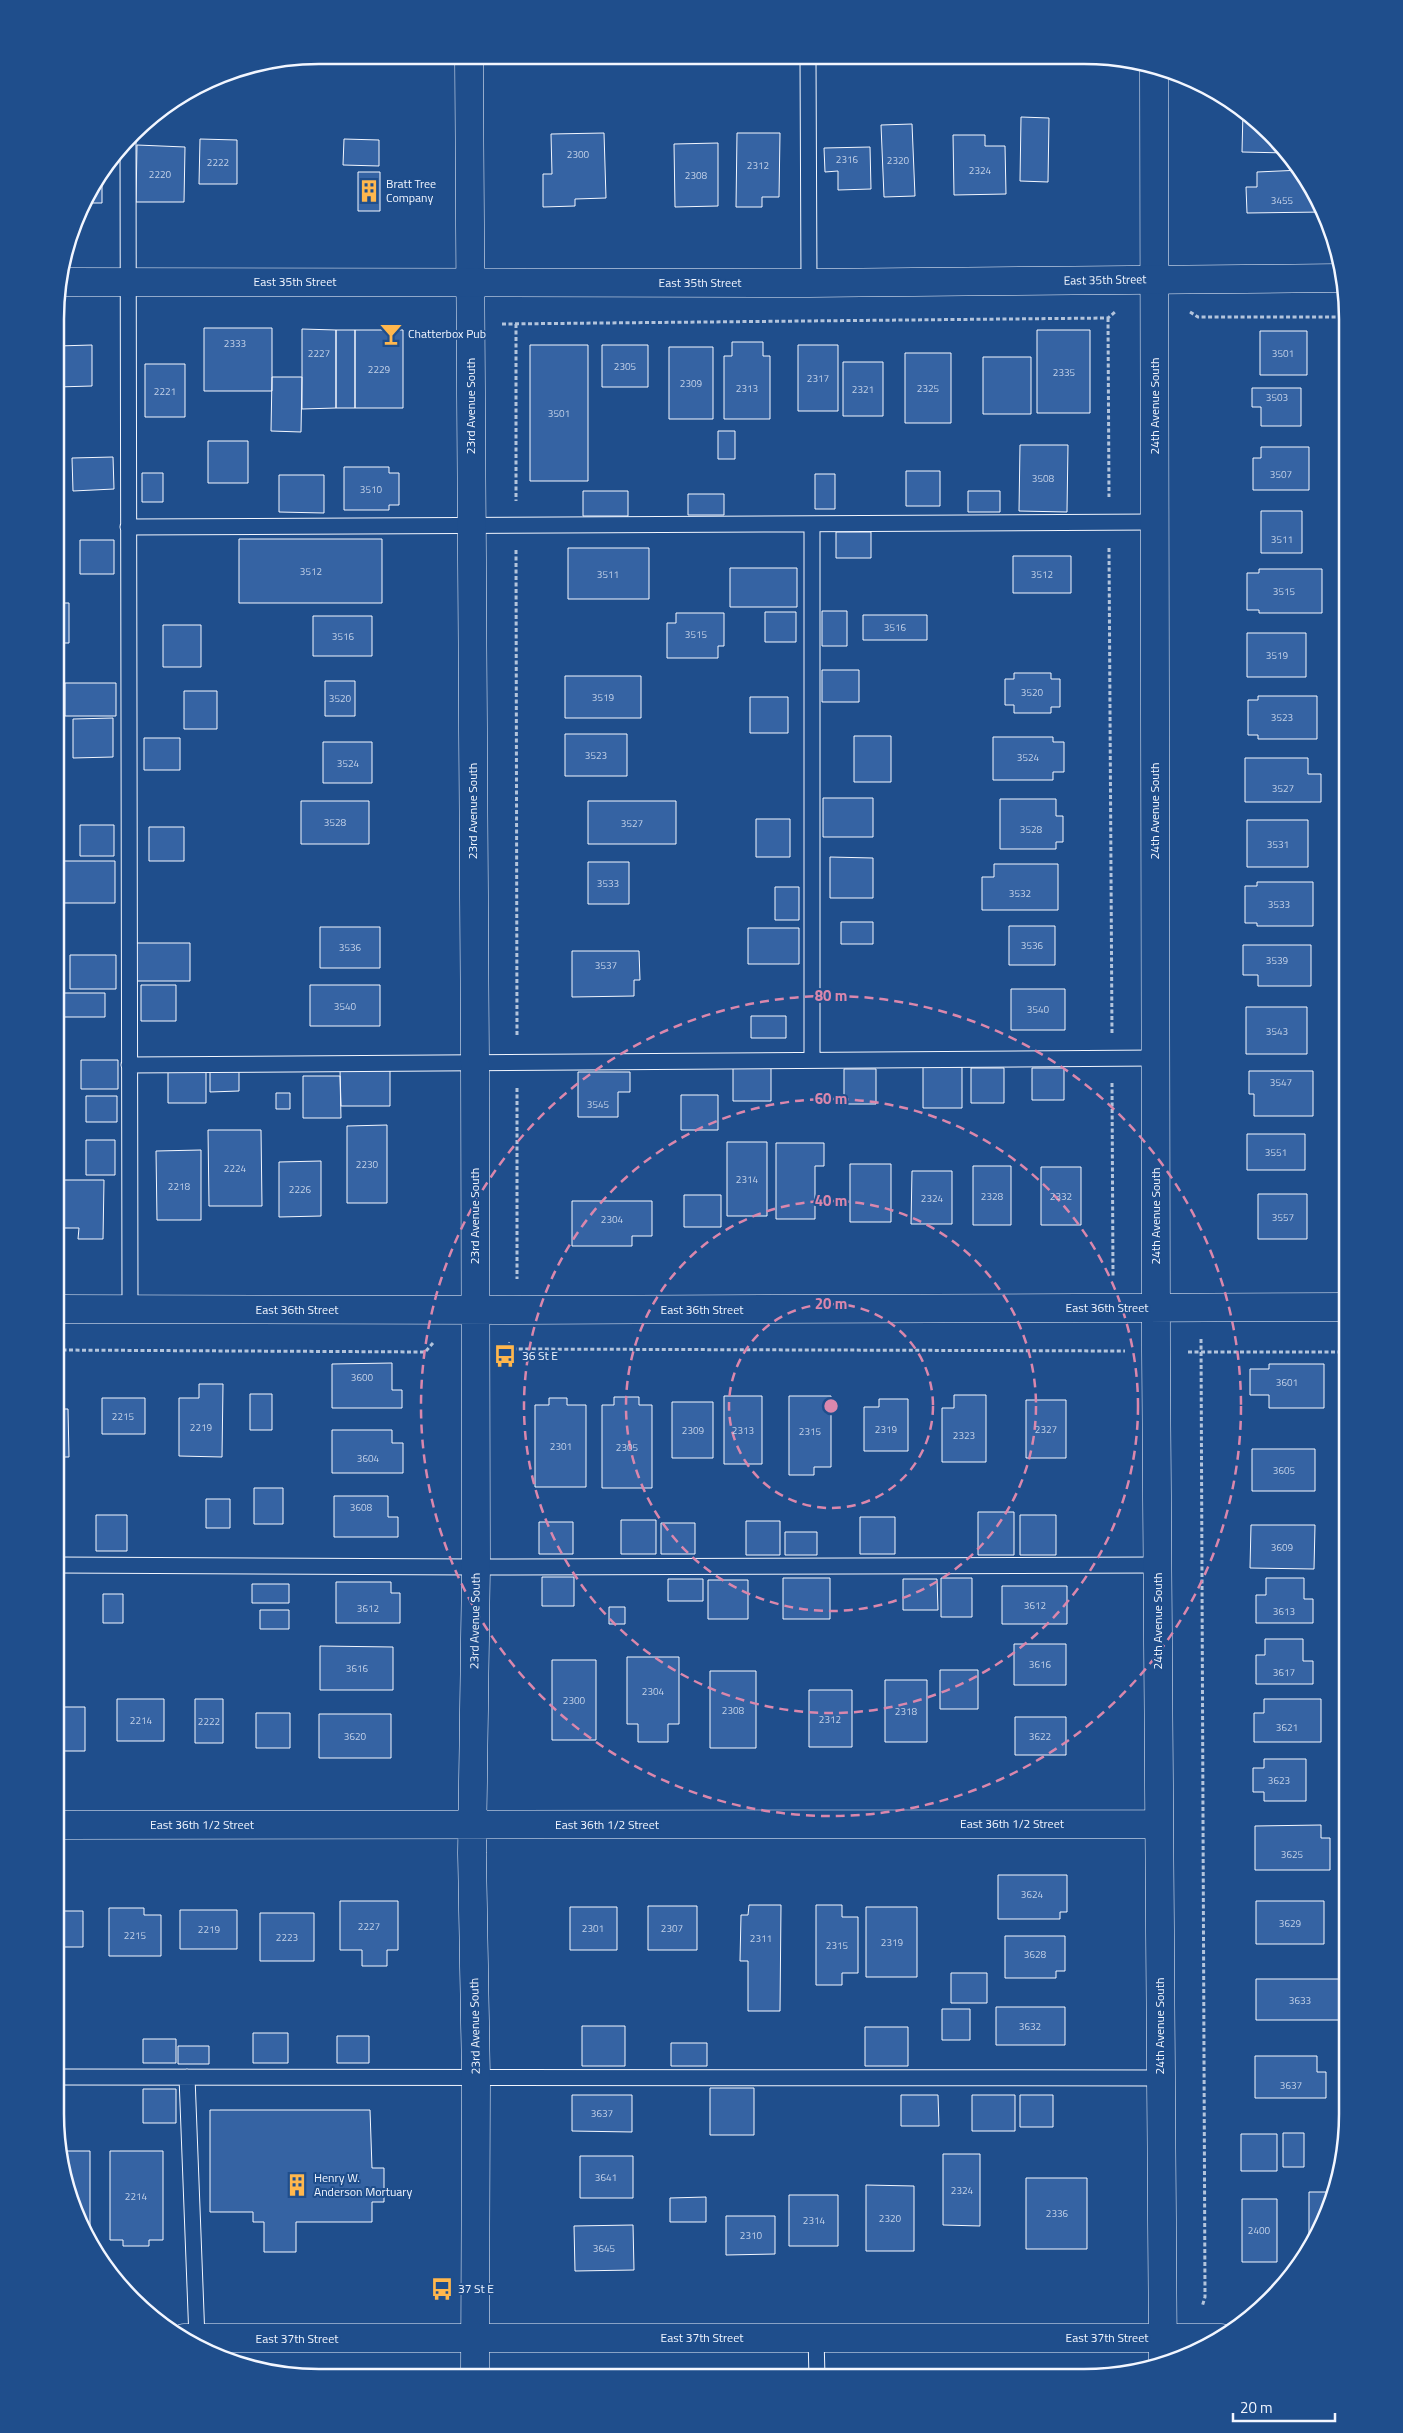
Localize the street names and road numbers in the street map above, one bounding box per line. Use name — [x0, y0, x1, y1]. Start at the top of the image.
street label: East 35th Street — [1063, 269, 1147, 290]
street label: East 35th Street — [254, 272, 337, 291]
street label: East 35th Street — [659, 273, 742, 292]
street label: 23rd Avenue South — [461, 358, 480, 454]
street label: 24th Avenue South — [1145, 358, 1164, 454]
street label: 23rd Avenue South — [463, 763, 482, 859]
street label: 24th Avenue South — [1145, 763, 1164, 859]
street label: 23rd Avenue South — [465, 1168, 484, 1264]
street label: 24th Avenue South — [1146, 1168, 1165, 1264]
street label: East 36th Street — [1066, 1298, 1149, 1317]
street label: East 36th Street — [256, 1300, 339, 1319]
street label: East 36th Street — [661, 1300, 744, 1319]
street label: 23rd Avenue South — [464, 1573, 485, 1669]
street label: 24th Avenue South — [1148, 1573, 1167, 1669]
street label: East 36th 1/2 Street — [960, 1814, 1065, 1833]
street label: East 36th 1/2 Street — [150, 1815, 255, 1834]
street label: East 36th 1/2 Street — [555, 1815, 660, 1834]
street label: 23rd Avenue South — [464, 1978, 485, 2074]
street label: 24th Avenue South — [1150, 1978, 1169, 2074]
street label: East 37th Street — [661, 2328, 744, 2347]
street label: East 37th Street — [1066, 2328, 1149, 2347]
street label: East 37th Street — [256, 2329, 339, 2348]

